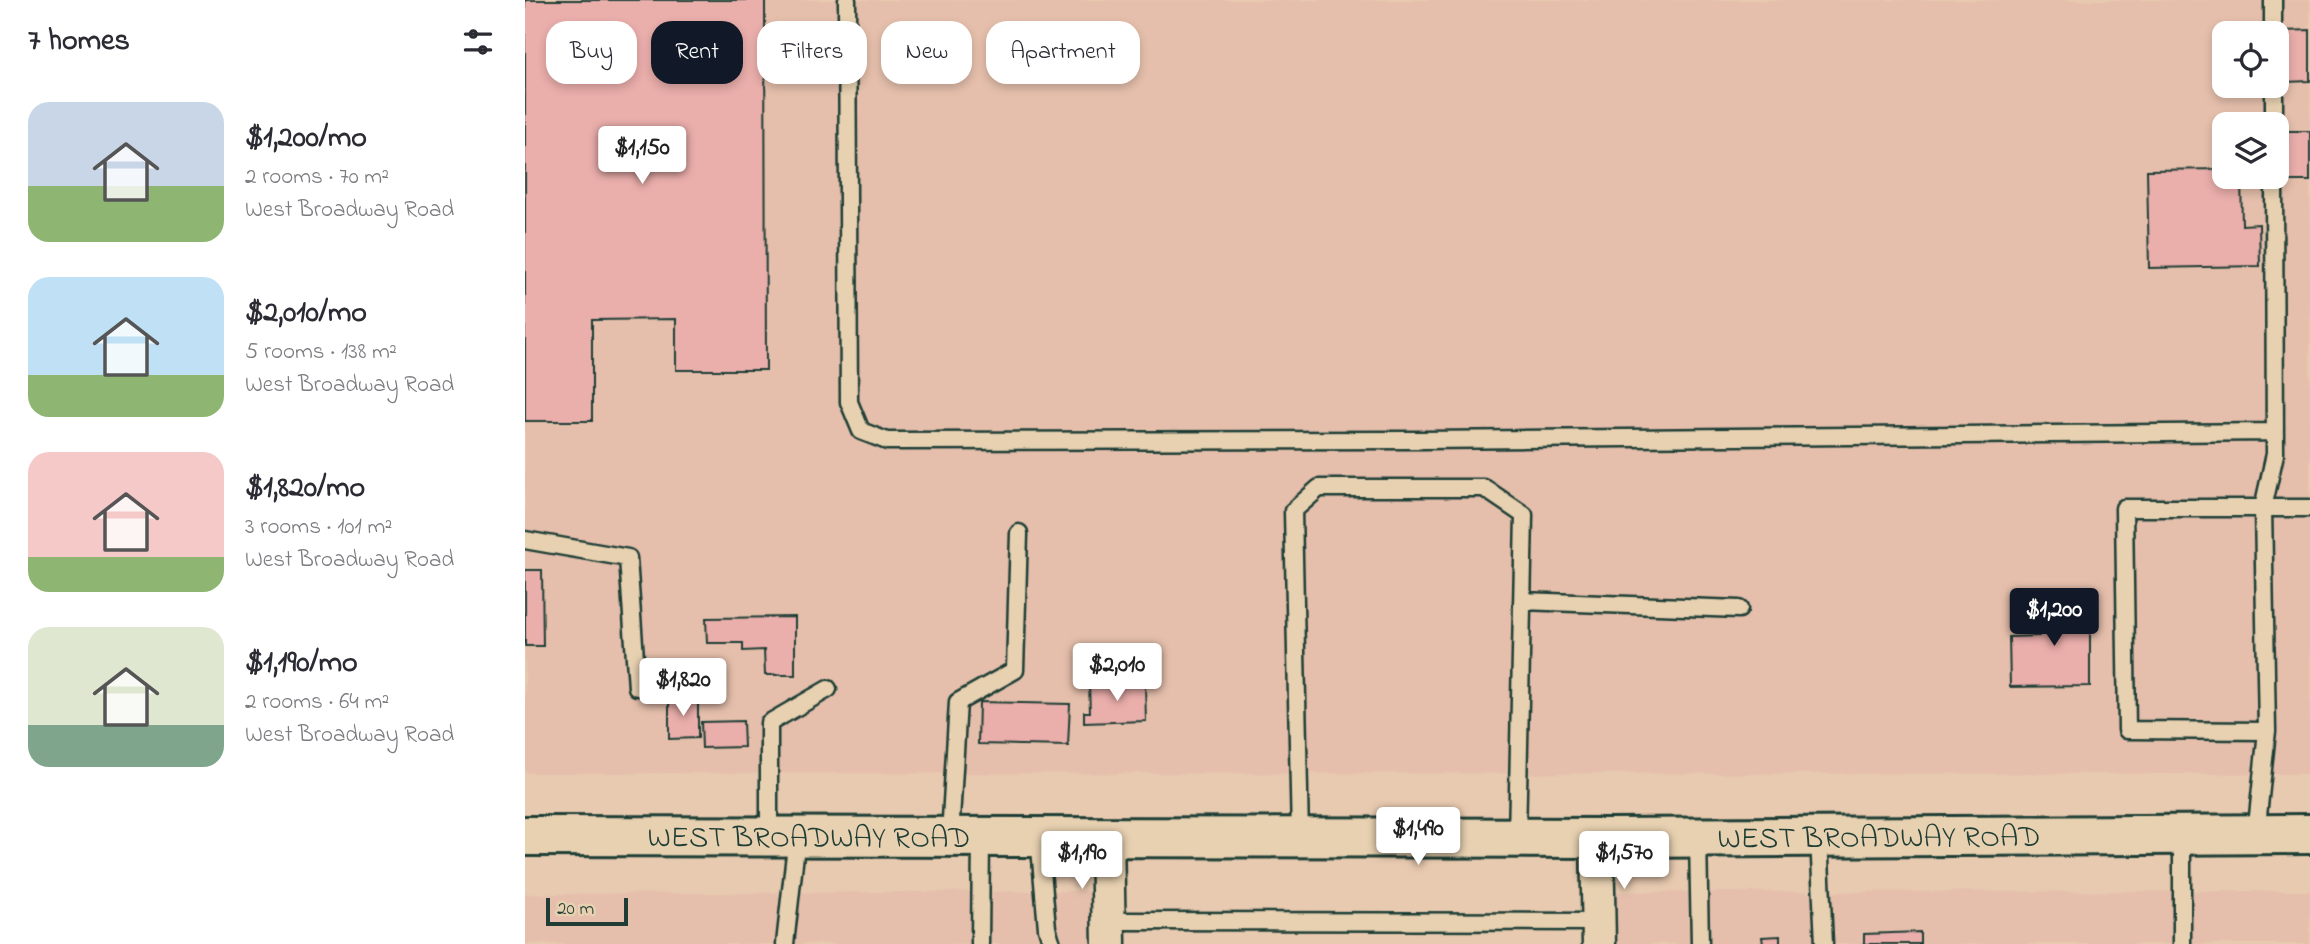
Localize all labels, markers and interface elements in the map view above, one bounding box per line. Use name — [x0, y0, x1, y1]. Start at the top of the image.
text: 7 homes — [28, 20, 130, 64]
chip: Buy — [546, 21, 637, 84]
chip: Rent — [651, 21, 743, 84]
chip: Filters — [757, 21, 867, 84]
chip: New — [881, 21, 972, 84]
chip: Apartment — [986, 21, 1140, 84]
map controls — [2212, 21, 2289, 189]
button: locate — [2212, 21, 2289, 98]
icon: filters — [459, 23, 497, 61]
button: layers — [2212, 112, 2289, 189]
text: $1,200/mo — [245, 117, 367, 161]
pin: $1,150 — [585, 127, 699, 186]
icon: home — [84, 130, 168, 214]
text: $1,150 — [614, 132, 670, 165]
text: 2 rooms · 70 m² — [245, 161, 389, 194]
text: West Broadway Road — [245, 194, 454, 227]
text: $2,010/mo — [245, 292, 367, 336]
icon: home — [84, 305, 168, 389]
text: 5 rooms · 138 m² — [245, 336, 397, 369]
text: West Broadway Road — [245, 369, 454, 402]
text: $1,820/mo — [245, 467, 365, 511]
icon: home — [84, 480, 168, 564]
text: 3 rooms · 101 m² — [245, 511, 392, 544]
text: West Broadway Road — [245, 544, 454, 577]
pin: $1,200 — [1997, 588, 2111, 648]
text: $1,200 — [2026, 594, 2082, 627]
text: $1,190/mo — [245, 642, 358, 686]
pin: $2,010 — [1060, 644, 1174, 703]
text: $2,010 — [1089, 649, 1145, 682]
icon: home — [84, 655, 168, 739]
pin: $1,820 — [626, 658, 740, 718]
text: $1,820 — [655, 664, 711, 697]
text: 2 rooms · 64 m² — [245, 686, 389, 719]
text: West Broadway Road — [245, 719, 454, 752]
pin: $1,490 — [1361, 808, 1475, 867]
text: $1,490 — [1392, 813, 1444, 846]
street label: WEST BROADWAY ROAD — [648, 817, 970, 862]
street label: WEST BROADWAY ROAD — [1717, 817, 2041, 862]
pin: $1,190 — [1025, 832, 1139, 891]
pin: $1,570 — [1567, 832, 1681, 891]
text: $1,190 — [1057, 837, 1107, 870]
text: $1,570 — [1595, 837, 1653, 870]
scale bar — [546, 895, 628, 927]
text: 20 m — [557, 896, 594, 923]

